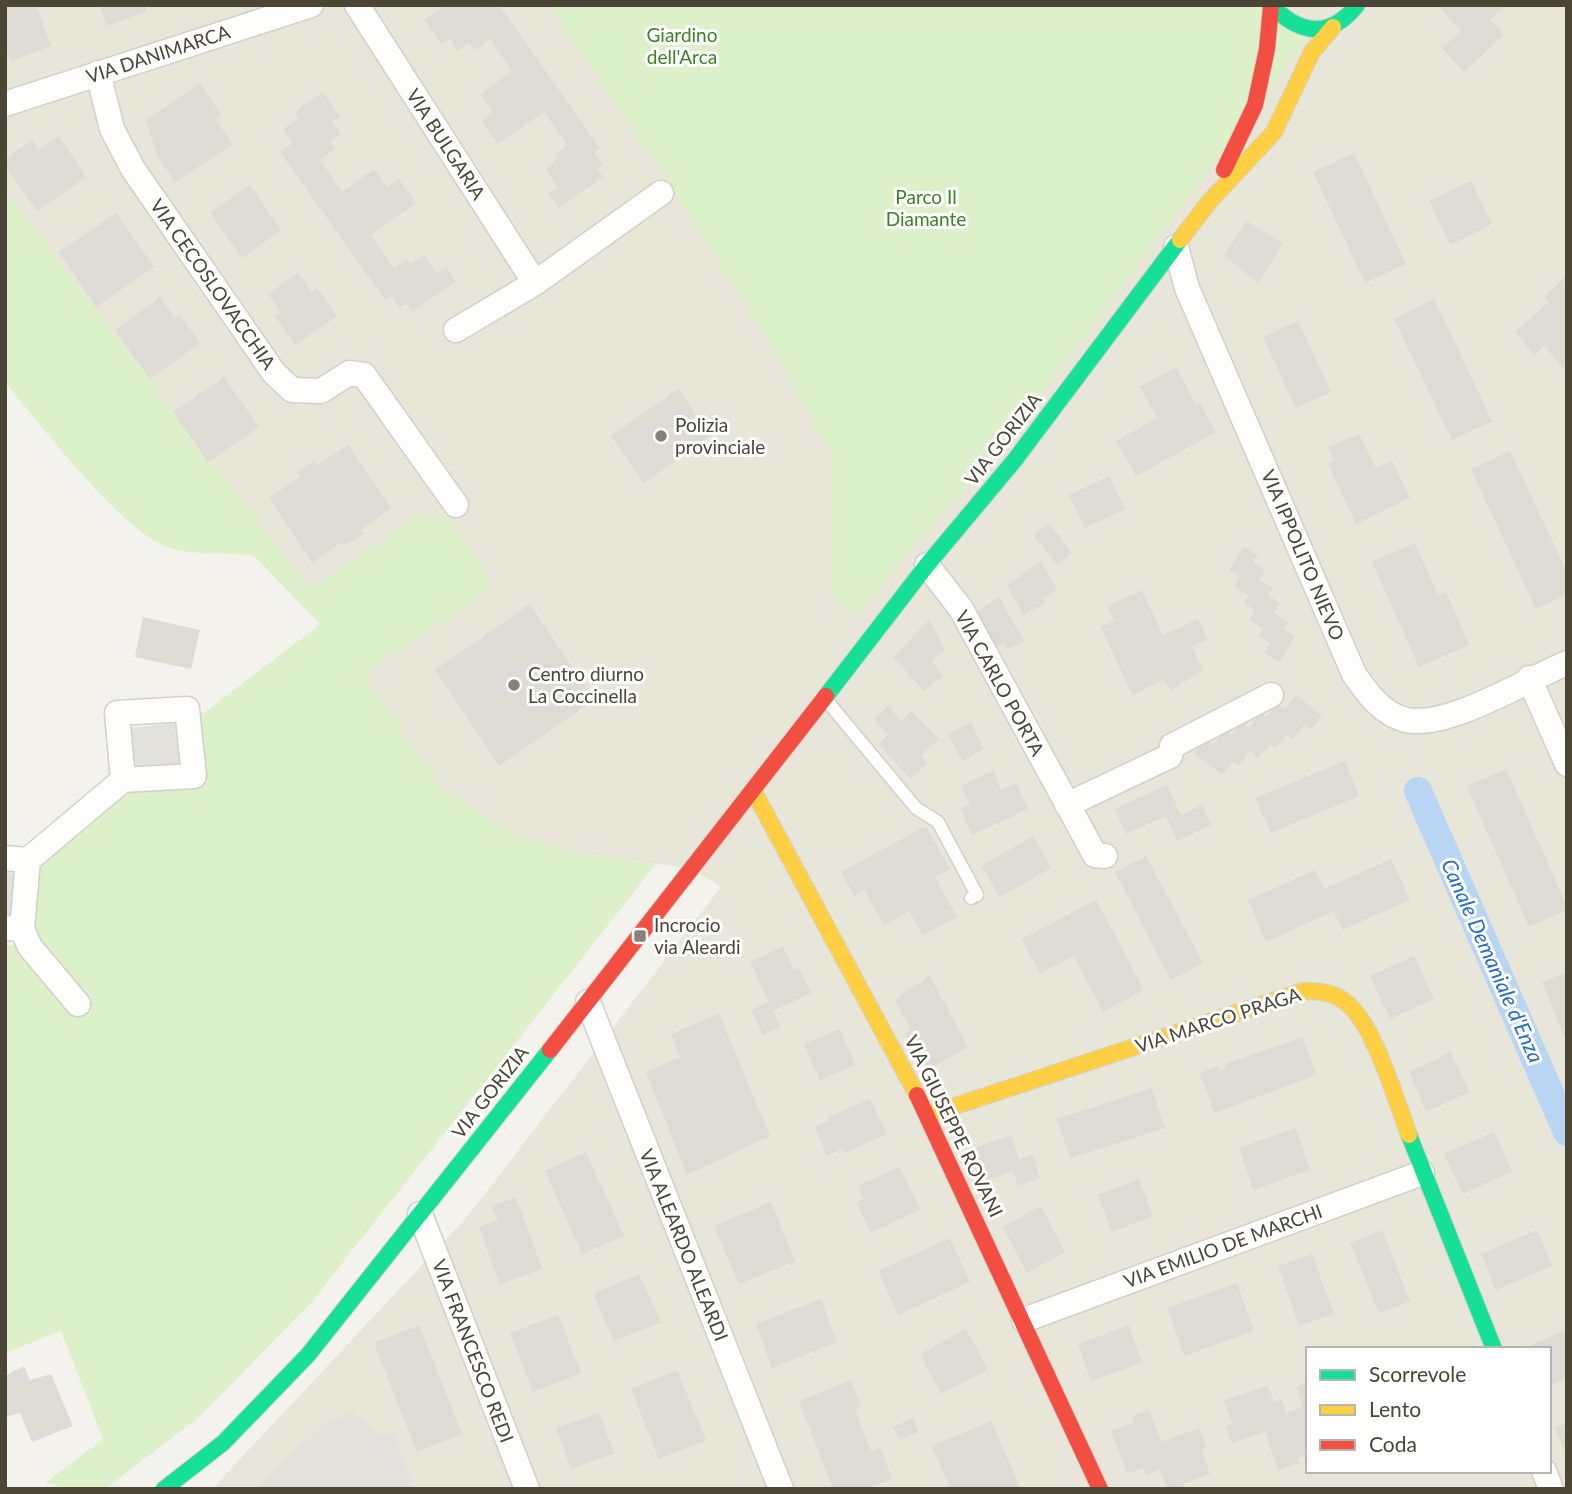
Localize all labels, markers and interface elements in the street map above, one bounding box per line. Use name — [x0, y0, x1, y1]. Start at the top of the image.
street label: VIA DANIMARCA — [83, 19, 233, 88]
park label: Giardino dell'Arca — [647, 23, 717, 68]
street label: VIA BULGARIA — [402, 84, 491, 204]
park label: Parco Il Diamante — [886, 185, 966, 230]
street label: VIA CECOSLOVACCHIA — [146, 194, 281, 373]
street label: VIA GORIZIA — [959, 388, 1046, 490]
place label: Polizia provinciale — [675, 413, 765, 458]
marker: Polizia provinciale — [653, 428, 669, 444]
street label: VIA IPPOLITO NIEVO — [1257, 466, 1350, 643]
street label: VIA CARLO PORTA — [951, 606, 1050, 760]
place label: Centro diurno La Coccinella — [528, 662, 644, 707]
marker: Centro diurno La Coccinella — [506, 677, 522, 693]
water label: Canale Demaniale d'Enza — [1437, 855, 1550, 1066]
place label: Incrocio via Aleardi — [654, 913, 741, 958]
marker: Incrocio via Aleardi — [632, 928, 648, 944]
street label: VIA MARCO PRAGA — [1132, 982, 1304, 1057]
street label: VIA GIUSEPPE ROVANI — [900, 1031, 1009, 1220]
street label: VIA GORIZIA — [446, 1041, 533, 1143]
street label: VIA ALEARDO ALEARDI — [635, 1145, 734, 1344]
street label: VIA EMILIO DE MARCHI — [1120, 1199, 1325, 1292]
street label: VIA FRANCESCO REDI — [428, 1256, 519, 1446]
legend — [1306, 1347, 1551, 1473]
text: Scorrevole — [1369, 1361, 1466, 1386]
text: Lento — [1369, 1396, 1421, 1421]
text: Coda — [1369, 1431, 1417, 1456]

